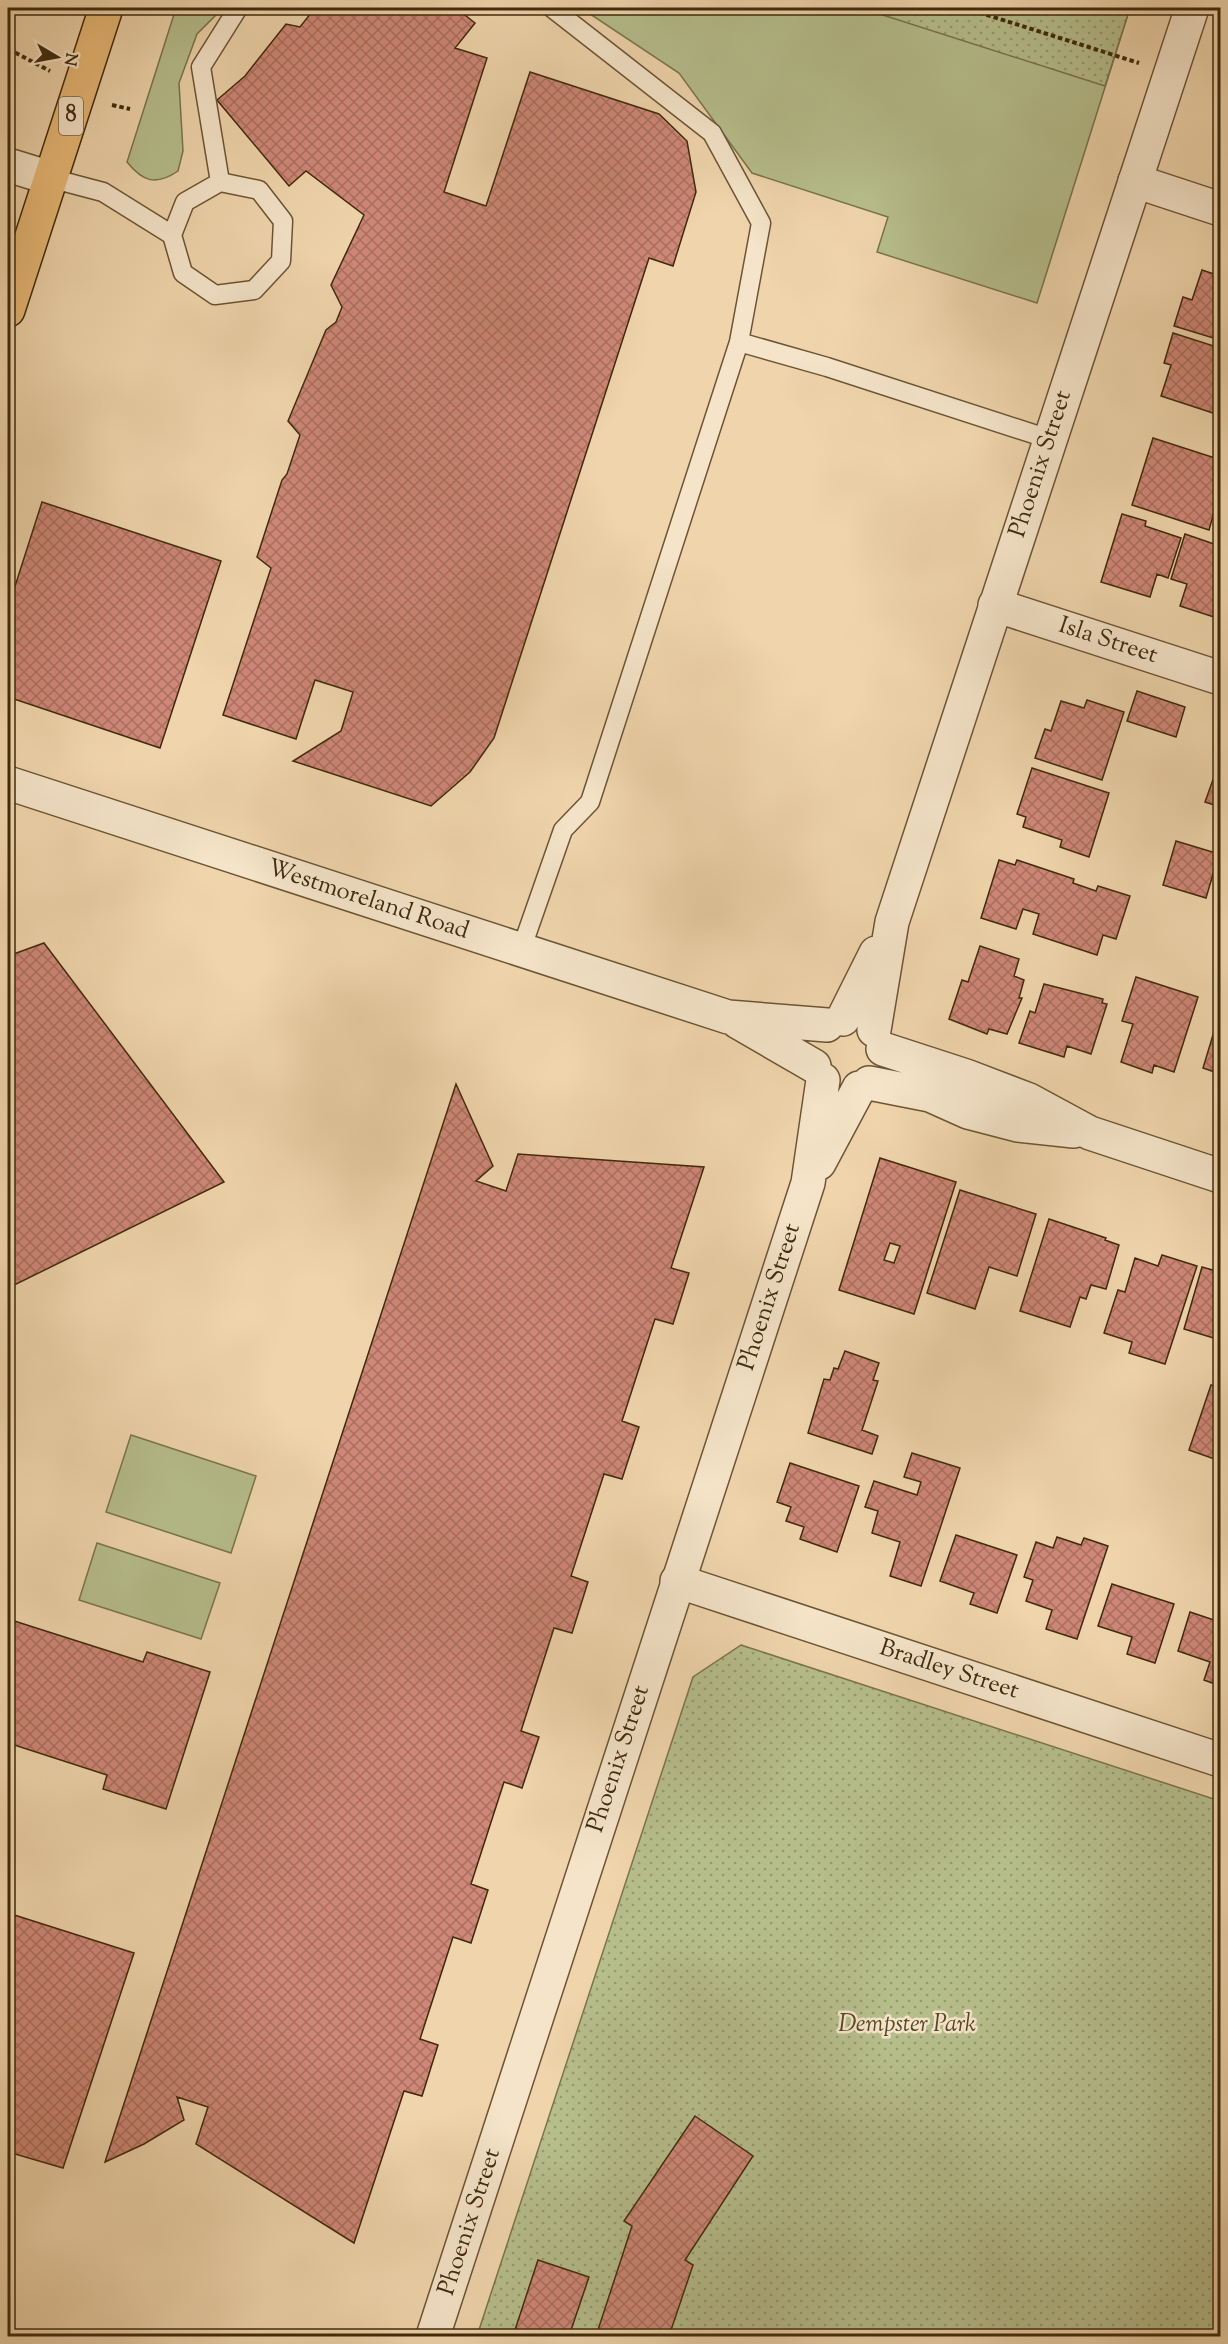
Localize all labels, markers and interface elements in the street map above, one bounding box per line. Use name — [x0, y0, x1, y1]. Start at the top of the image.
north arrow — [27, 27, 87, 87]
text: N — [57, 51, 82, 68]
road number: 8 — [59, 97, 83, 135]
street label: Phoenix Street — [1001, 386, 1081, 542]
street label: Isla Street — [1054, 609, 1162, 673]
street label: Westmoreland Road — [263, 851, 474, 949]
street label: Phoenix Street — [730, 1219, 810, 1375]
street label: Bradley Street — [875, 1631, 1023, 1709]
street label: Phoenix Street — [579, 1681, 659, 1837]
park label: Dempster Park — [838, 2008, 976, 2042]
street label: Phoenix Street — [430, 2144, 510, 2300]

